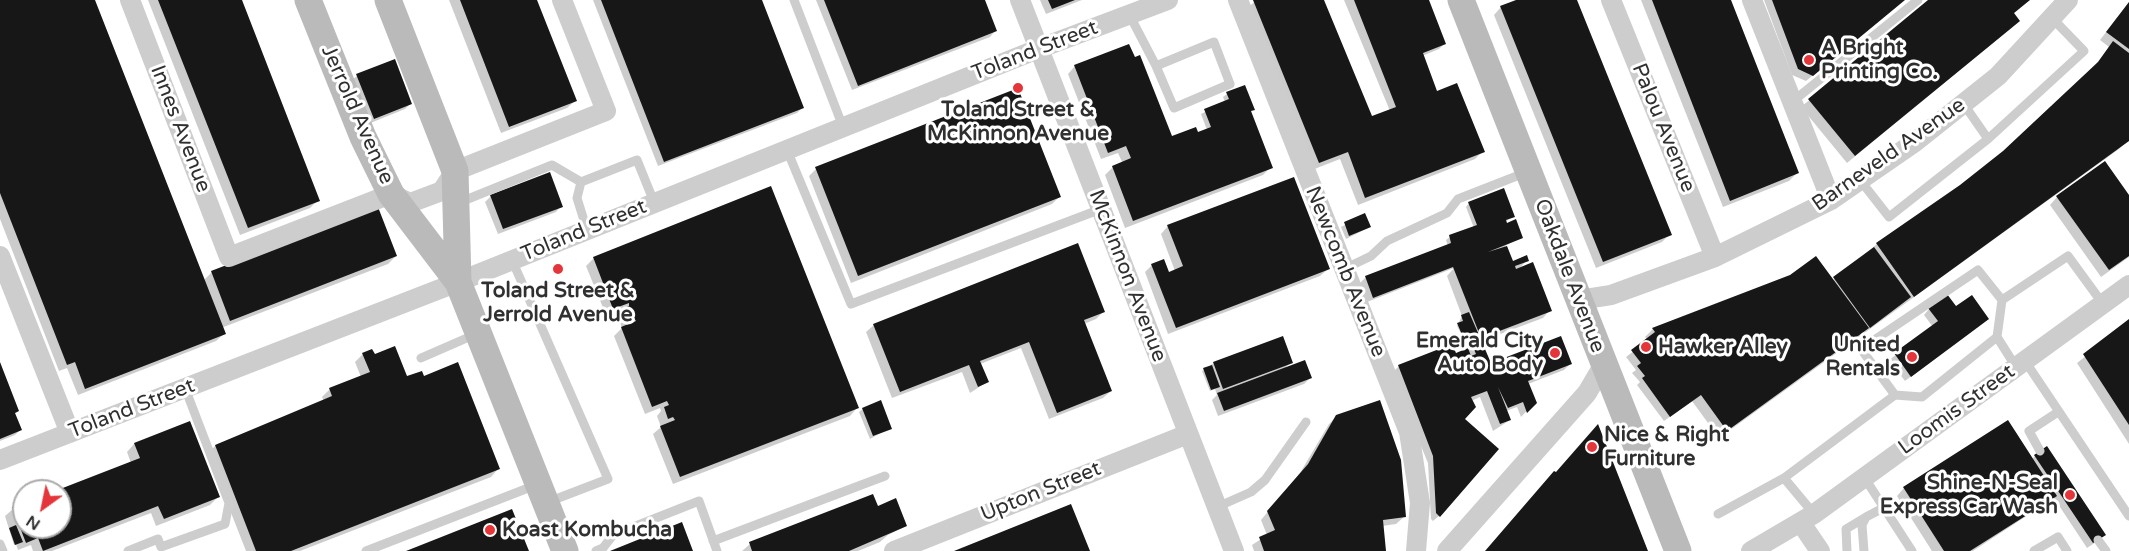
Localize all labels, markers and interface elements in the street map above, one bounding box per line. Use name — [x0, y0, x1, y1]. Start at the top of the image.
street label: Toland Street — [969, 15, 1101, 87]
place label: A Bright Printing Co. — [1821, 35, 1938, 85]
street label: Jerrold Avenue — [315, 42, 399, 188]
marker: A Bright Printing Co. — [1802, 53, 1816, 67]
street label: Palou Avenue — [1626, 60, 1700, 196]
street label: Innes Avenue — [144, 62, 216, 196]
marker: Toland Street & McKinnon Avenue — [1011, 81, 1025, 95]
street label: Barneveld Avenue — [1808, 93, 1970, 217]
place label: Toland Street & McKinnon Avenue — [927, 97, 1109, 147]
street label: Newcomb Avenue — [1299, 183, 1391, 361]
street label: McKinnon Avenue — [1083, 186, 1171, 366]
street label: Toland Street — [518, 194, 650, 268]
street label: Oakdale Avenue — [1528, 196, 1610, 356]
marker: Toland Street & Jerrold Avenue — [551, 262, 565, 276]
place label: Toland Street & Jerrold Avenue — [481, 278, 635, 328]
place label: Emerald City Auto Body — [1416, 328, 1543, 378]
place label: United Rentals — [1825, 332, 1900, 382]
place label: Hawker Alley — [1658, 334, 1788, 360]
marker: Hawker Alley — [1639, 340, 1653, 354]
marker: Emerald City Auto Body — [1548, 346, 1562, 360]
marker: United Rentals — [1905, 350, 1919, 364]
street label: Loomis Street — [1894, 359, 2020, 461]
street label: Toland Street — [66, 373, 198, 445]
place label: Nice & Right Furniture — [1604, 422, 1729, 472]
marker: Nice & Right Furniture — [1585, 440, 1599, 454]
street label: Upton Street — [977, 456, 1105, 528]
place label: Shine-N-Seal Express Car Wash — [1880, 470, 2058, 520]
north arrow — [12, 479, 72, 539]
marker: Shine-N-Seal Express Car Wash — [2063, 488, 2077, 502]
text: N — [22, 511, 44, 534]
place label: Koast Kombucha — [502, 517, 672, 543]
marker: Koast Kombucha — [483, 523, 497, 537]

